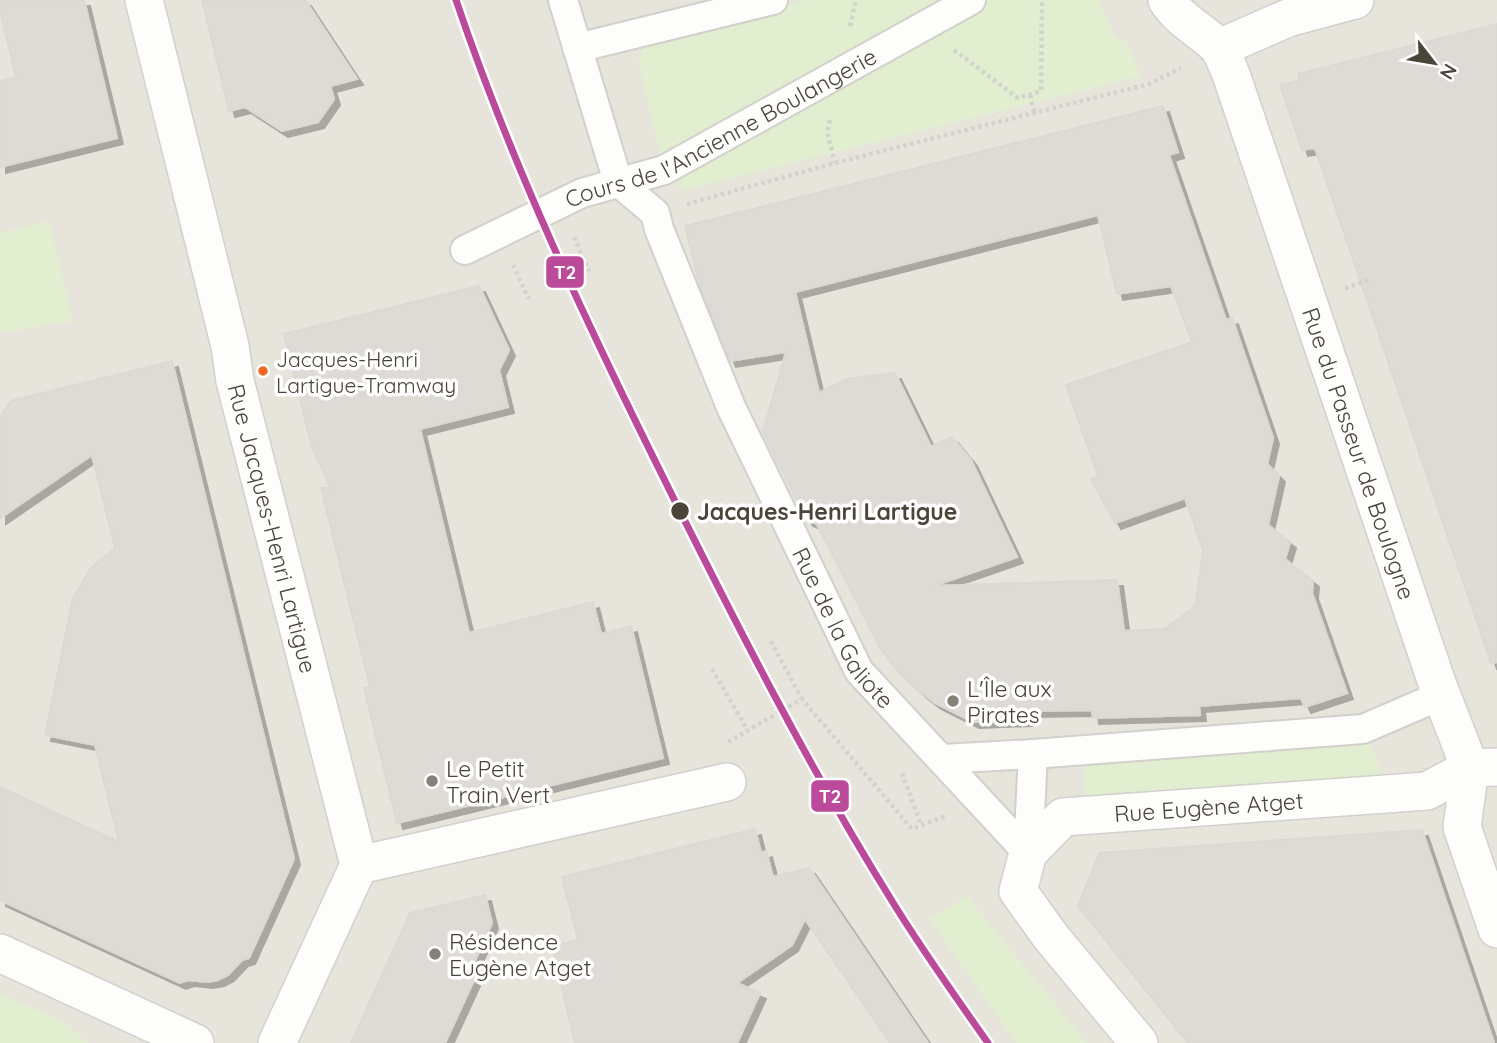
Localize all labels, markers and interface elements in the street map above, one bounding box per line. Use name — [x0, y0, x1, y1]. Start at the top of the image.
north arrow — [1399, 28, 1469, 98]
street label: Cours de l'Ancienne Boulangerie — [560, 41, 881, 214]
text: N — [1435, 60, 1462, 84]
line badge: T2 — [545, 255, 585, 289]
text: T2 — [554, 260, 576, 284]
street label: Rue du Passeur de Boulogne — [1296, 303, 1422, 603]
place label: Jacques-Henri Lartigue-Tramway — [276, 346, 456, 398]
marker: Jacques-Henri Lartigue-Tramway — [256, 364, 270, 378]
street label: Rue Jacques-Henri Lartigue — [222, 381, 324, 676]
place label: Jacques-Henri Lartigue — [697, 497, 957, 526]
marker: Jacques-Henri Lartigue — [669, 500, 691, 522]
street label: Rue de la Galiote — [787, 542, 901, 714]
place label: L'Île aux Pirates — [967, 674, 1052, 729]
marker: L'Île aux Pirates — [945, 693, 961, 709]
place label: Le Petit Train Vert — [446, 754, 550, 809]
marker: Le Petit Train Vert — [424, 773, 440, 789]
line badge: T2 — [810, 779, 850, 813]
text: T2 — [819, 784, 841, 808]
street label: Rue Eugène Atget — [1113, 785, 1305, 828]
place label: Résidence Eugène Atget — [449, 927, 591, 982]
marker: Résidence Eugène Atget — [427, 946, 443, 962]

